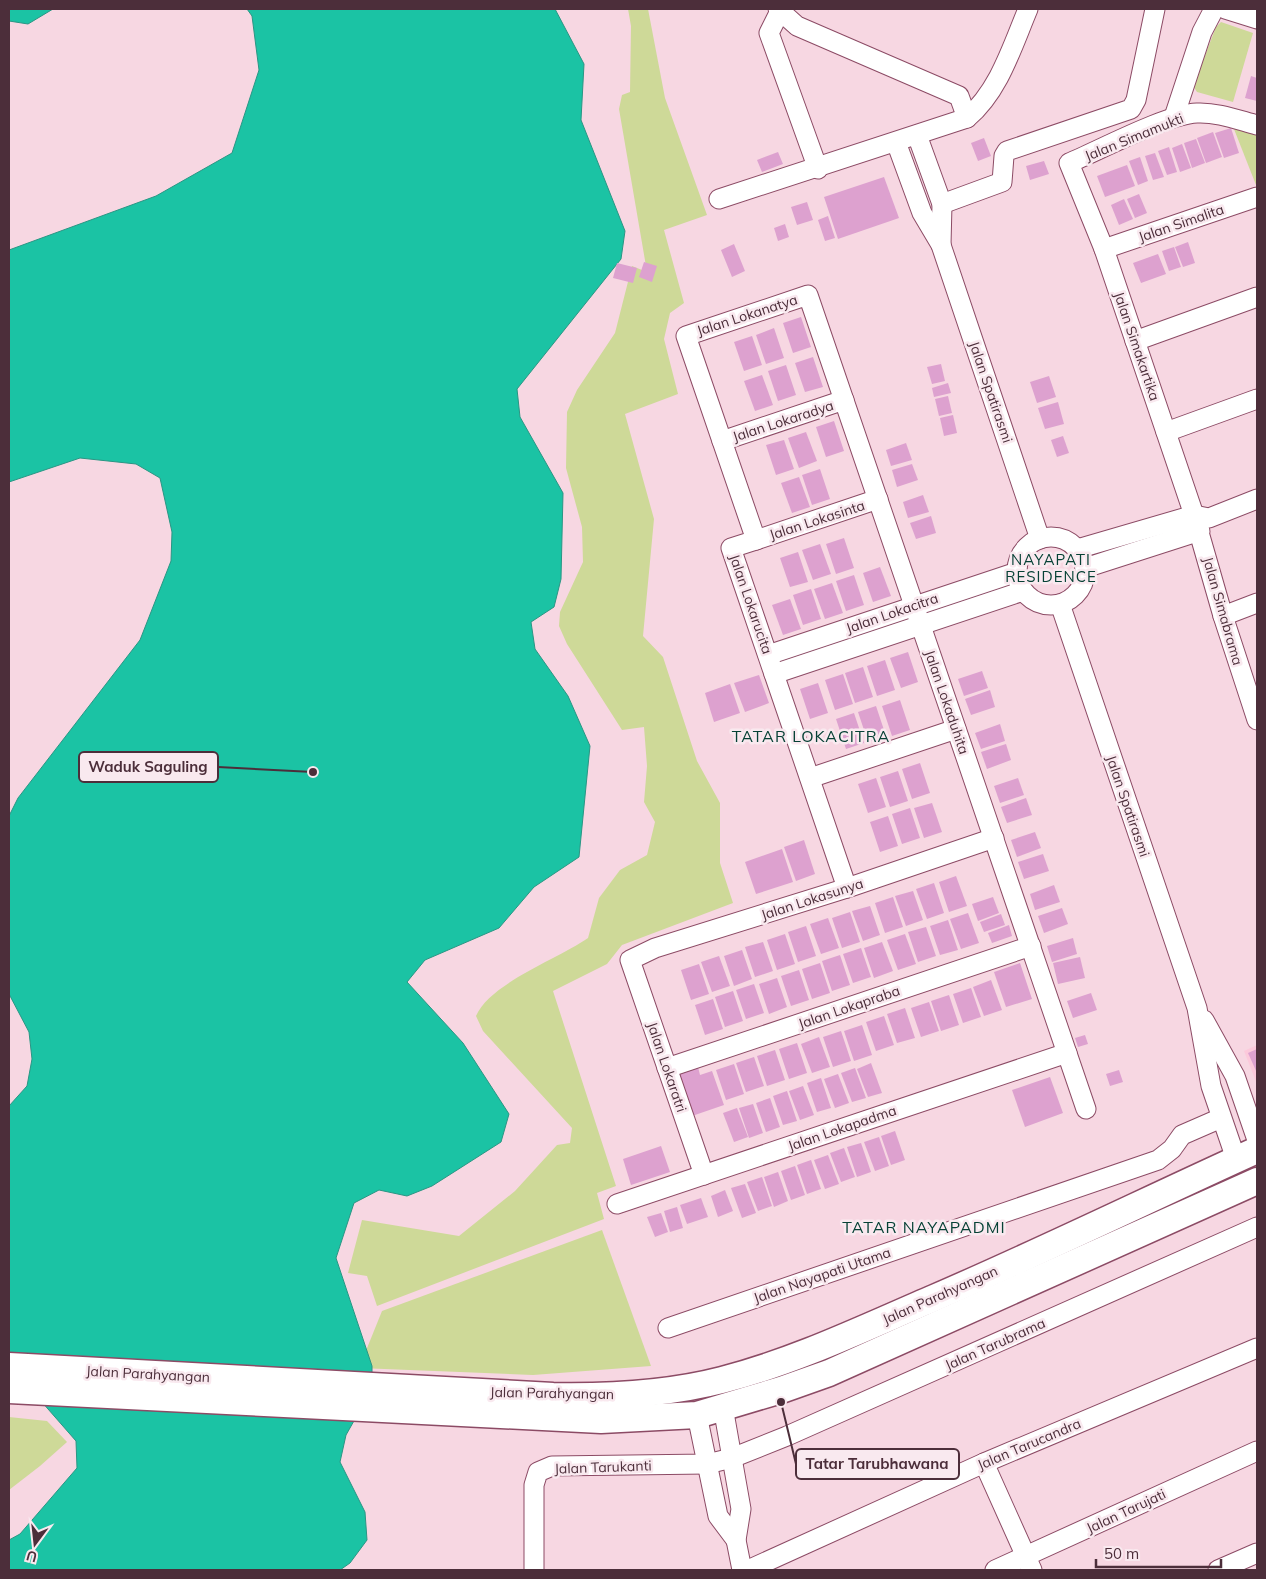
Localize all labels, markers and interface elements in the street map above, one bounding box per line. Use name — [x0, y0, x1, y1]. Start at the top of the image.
street label: Jalan Simamukti — [1082, 109, 1186, 165]
street label: Jalan Simalita — [1136, 200, 1226, 246]
street label: Jalan Simakartika — [1110, 289, 1164, 403]
street label: Jalan Lokanatya — [694, 290, 800, 340]
street label: Jalan Spatirasmi — [965, 339, 1017, 445]
street label: Jalan Lokaradya — [730, 396, 836, 446]
street label: Jalan Lokasinta — [767, 496, 867, 544]
district label: NAYAPATI RESIDENCE — [1005, 550, 1097, 586]
street label: Jalan Lokarucita — [725, 552, 777, 656]
street label: Jalan Simabrama — [1199, 555, 1247, 667]
street label: Jalan Lokacitra — [844, 589, 940, 637]
street label: Jalan Lokaduhita — [921, 648, 973, 756]
district label: TATAR LOKACITRA — [732, 726, 890, 746]
callout: Waduk Saguling — [79, 752, 218, 782]
street label: Jalan Spatirasmi — [1102, 753, 1154, 859]
text: Waduk Saguling — [88, 757, 208, 776]
street label: Jalan Lokasunya — [759, 874, 865, 924]
street label: Jalan Lokapraba — [796, 981, 902, 1033]
street label: Jalan Lokaratri — [643, 1019, 691, 1115]
street label: Jalan Lokapadma — [785, 1101, 899, 1155]
district label: TATAR NAYAPADMI — [842, 1217, 1006, 1237]
street label: Jalan Nayapati Utama — [751, 1243, 893, 1307]
street label: Jalan Parahyangan — [880, 1262, 1000, 1328]
street label: Jalan Tarubrama — [942, 1314, 1048, 1374]
street label: Jalan Parahyangan — [85, 1362, 211, 1386]
street label: Jalan Parahyangan — [490, 1383, 614, 1403]
street label: Jalan Tarucandra — [974, 1414, 1084, 1474]
callout: Tatar Tarubhawana — [796, 1449, 959, 1479]
text: Tatar Tarubhawana — [806, 1454, 948, 1473]
street label: Jalan Tarukanti — [554, 1456, 652, 1478]
street label: Jalan Tarujati — [1083, 1485, 1169, 1537]
north arrow — [10, 1519, 60, 1569]
scale bar — [1096, 1536, 1221, 1568]
text: 50 m — [1104, 1544, 1139, 1563]
text: U — [24, 1547, 39, 1567]

